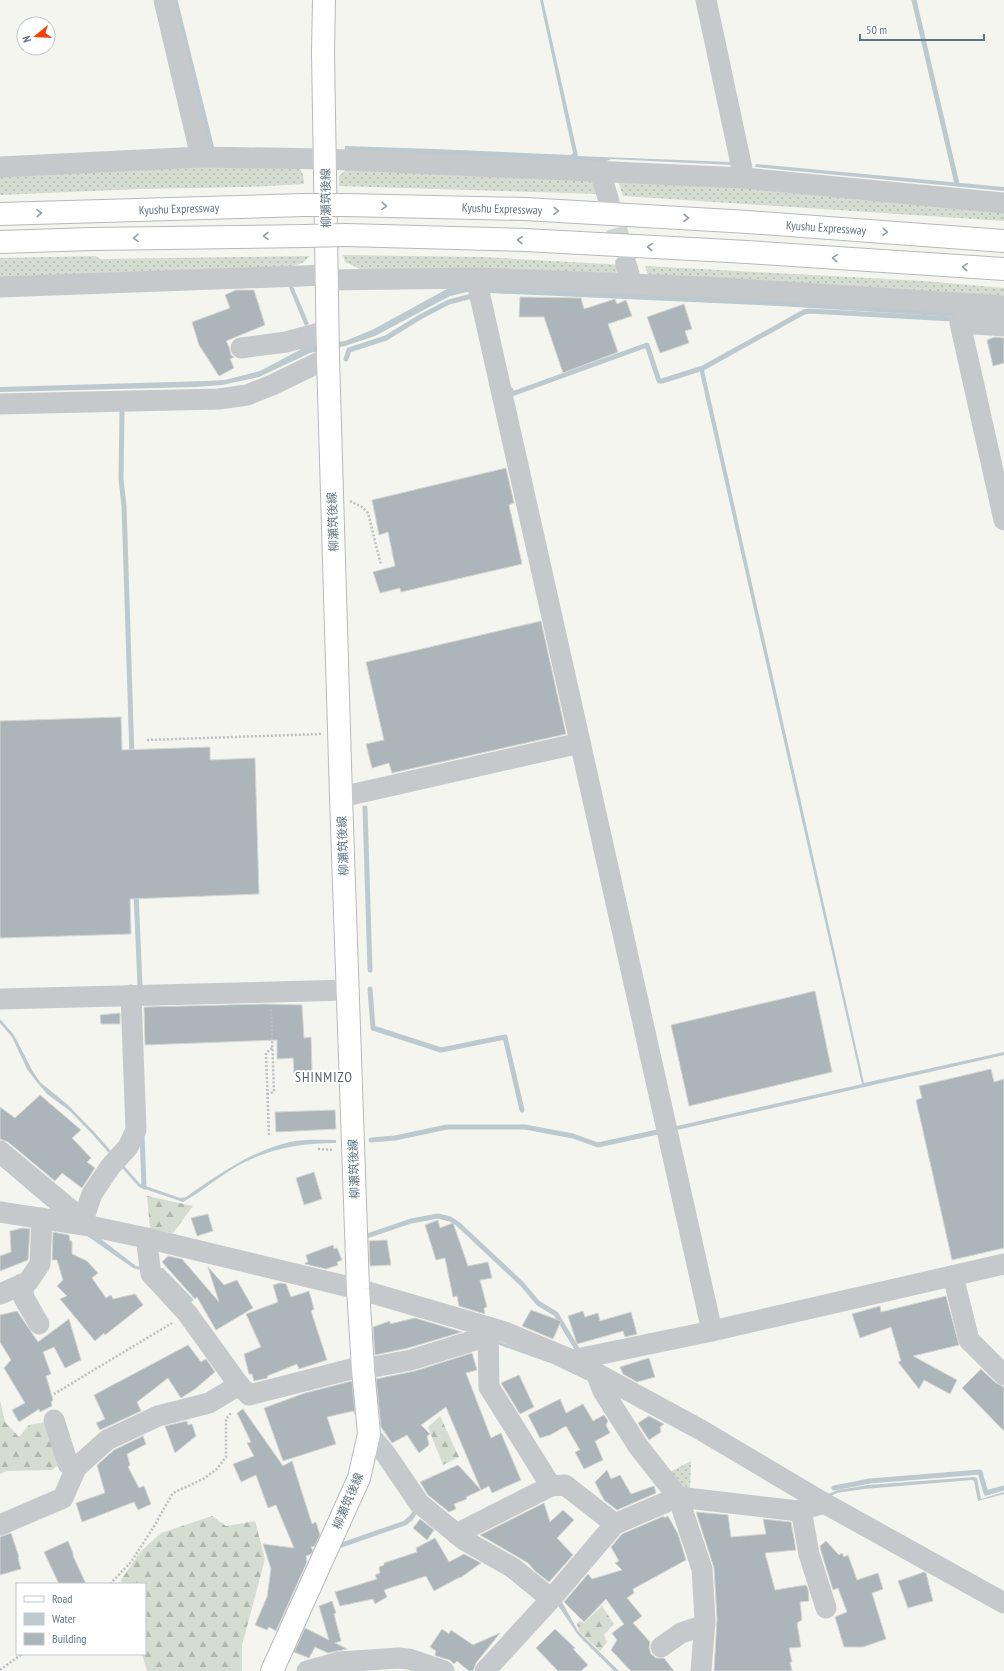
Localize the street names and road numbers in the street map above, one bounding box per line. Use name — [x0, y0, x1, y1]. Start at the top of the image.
street label: 柳瀬筑後線 — [317, 168, 334, 228]
street label: Kyushu Expressway — [139, 200, 220, 217]
street label: Kyushu Expressway — [462, 200, 543, 217]
street label: Kyushu Expressway — [785, 217, 867, 238]
street label: 柳瀬筑後線 — [324, 492, 341, 552]
street label: 柳瀬筑後線 — [334, 816, 351, 876]
street label: 柳瀬筑後線 — [345, 1139, 362, 1199]
street label: 柳瀬筑後線 — [329, 1470, 366, 1531]

